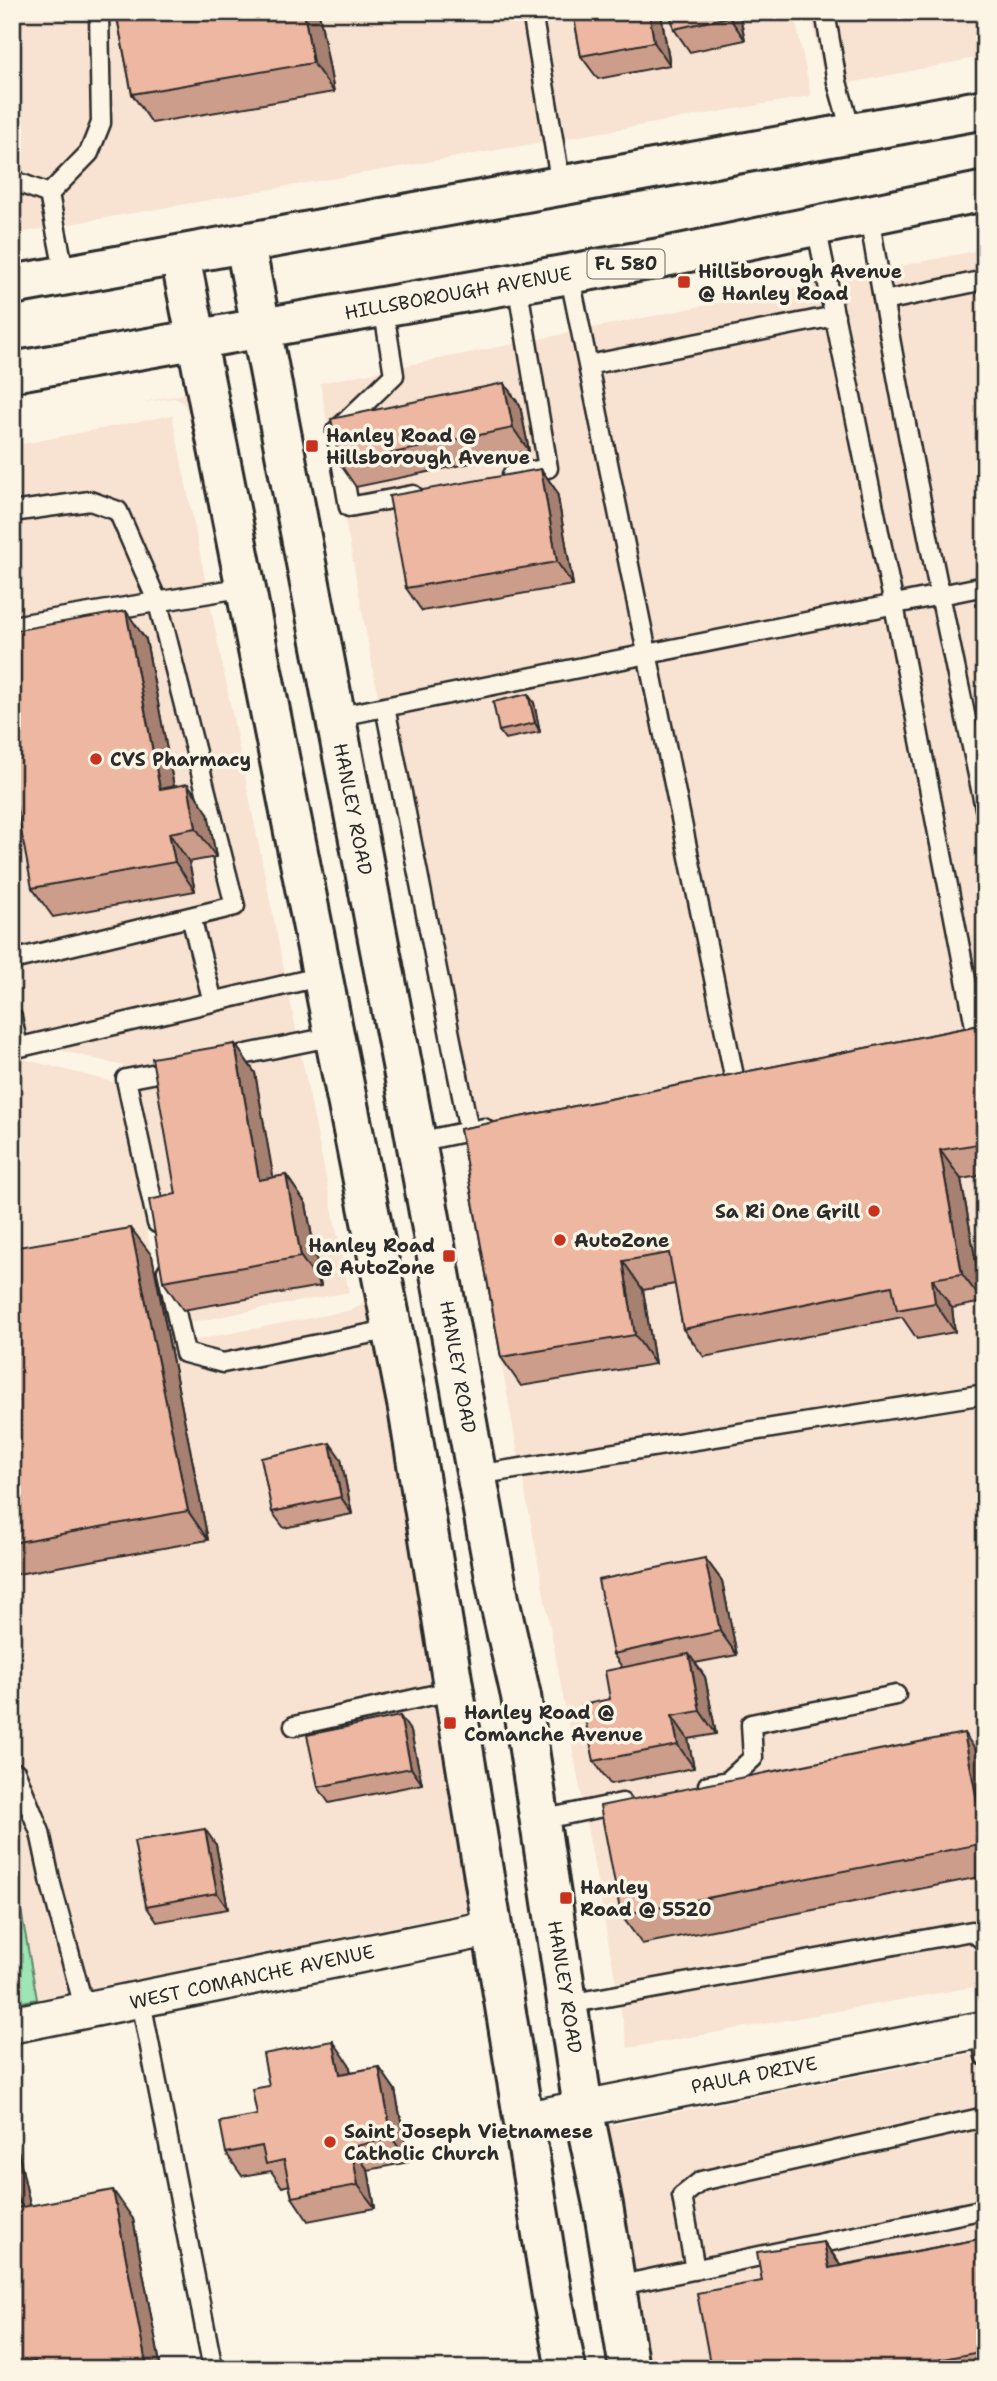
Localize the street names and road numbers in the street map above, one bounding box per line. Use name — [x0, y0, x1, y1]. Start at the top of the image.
road number: FL 580 — [588, 250, 664, 278]
street label: HILLSBOROUGH AVENUE — [343, 261, 574, 325]
street label: HANLEY ROAD — [328, 741, 378, 877]
street label: HANLEY ROAD — [434, 1299, 482, 1435]
street label: HANLEY ROAD — [542, 1919, 588, 2055]
street label: WEST COMANCHE AVENUE — [127, 1939, 377, 2015]
street label: PAULA DRIVE — [689, 2050, 819, 2099]

